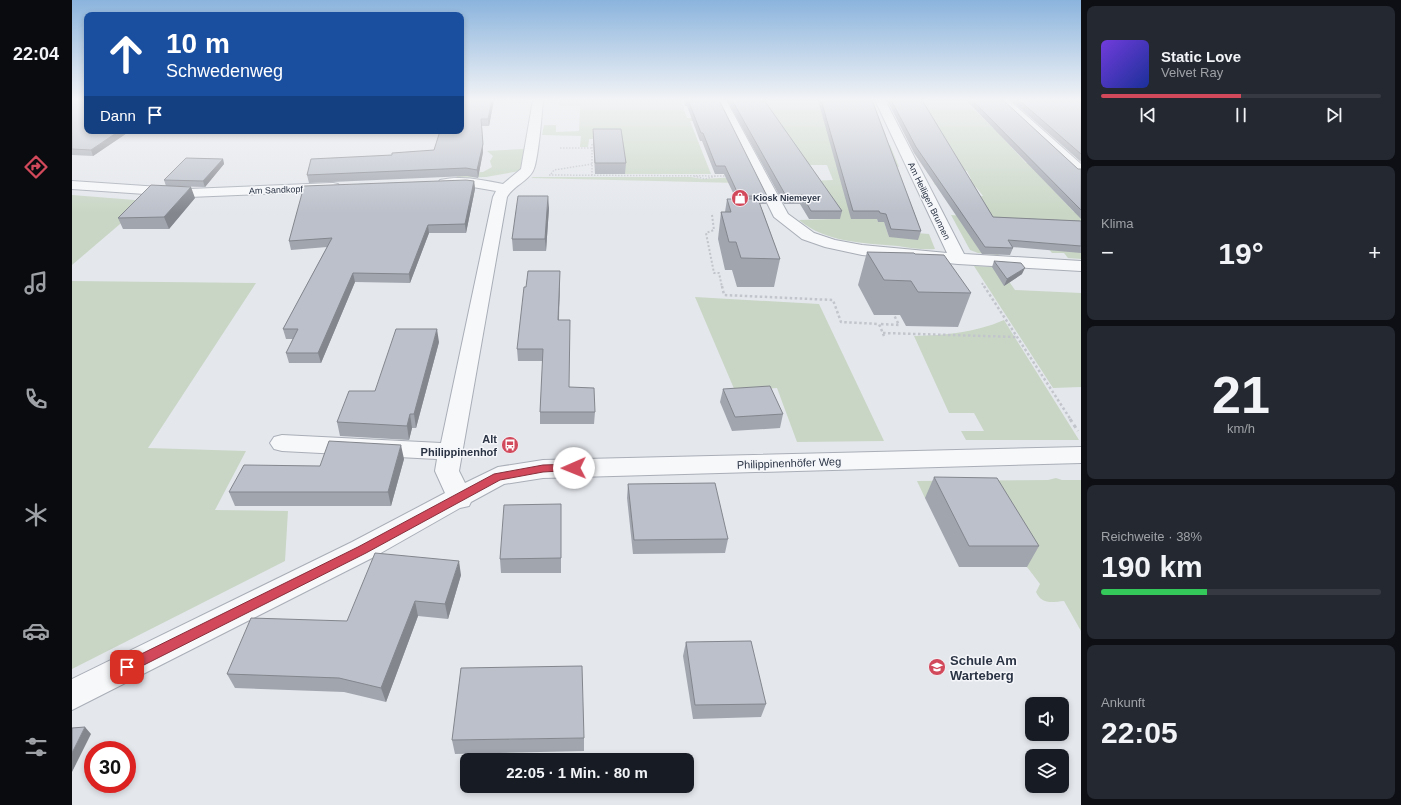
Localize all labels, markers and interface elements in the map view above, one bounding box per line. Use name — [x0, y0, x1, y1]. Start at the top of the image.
icon: ahead — [100, 28, 152, 80]
text: 10 m — [166, 28, 230, 59]
text: 22:04 — [13, 44, 59, 64]
text: Static Love — [1161, 48, 1241, 65]
text: Schwedenweg — [166, 61, 283, 81]
text: Velvet Ray — [1161, 65, 1223, 80]
icon: arrive — [144, 104, 166, 126]
icon: previous — [1137, 104, 1159, 126]
icon: pause — [1230, 104, 1252, 126]
icon: next — [1323, 104, 1345, 126]
text: Dann — [100, 107, 136, 124]
icon: directions — [22, 153, 50, 181]
street label: Am Heiligen Brunnen — [906, 161, 952, 241]
street label: Am Sandkopf — [249, 184, 304, 196]
shop icon: Kiosk Niemeyer — [730, 188, 750, 208]
place label: Kiosk Niemeyer — [753, 193, 821, 203]
text: Klima — [1101, 216, 1134, 231]
text: 19° — [1218, 237, 1264, 270]
text: − — [1101, 240, 1114, 265]
text: + — [1368, 240, 1381, 265]
icon: music — [22, 269, 50, 297]
text: 21 — [1212, 366, 1270, 424]
icon: phone — [22, 385, 50, 413]
text: km/h — [1227, 421, 1255, 436]
place label: Alt Philippinenhof — [421, 433, 497, 458]
bus stop icon: Alt Philippinenhof — [500, 435, 520, 455]
position arrow — [553, 447, 595, 489]
street label: Philippinenhöfer Weg — [737, 455, 841, 471]
icon: climate — [22, 501, 50, 529]
text: Reichweite · 38% — [1101, 529, 1202, 544]
text: 190 km — [1101, 550, 1203, 583]
icon: car — [22, 617, 50, 645]
pin — [110, 650, 144, 684]
place label: Schule Am Warteberg — [950, 653, 1017, 683]
icon: arrive — [116, 656, 138, 678]
school or university icon: Schule Am Warteberg — [927, 657, 947, 677]
text: Ankunft — [1101, 695, 1145, 710]
map controls — [1025, 697, 1069, 793]
button: sound — [1025, 697, 1069, 741]
text: 22:05 — [1101, 716, 1178, 749]
icon: filters — [22, 733, 50, 761]
speed limit sign: 30 — [84, 741, 136, 793]
button: layers — [1025, 749, 1069, 793]
text: 22:05 · 1 Min. · 80 m — [506, 764, 648, 781]

